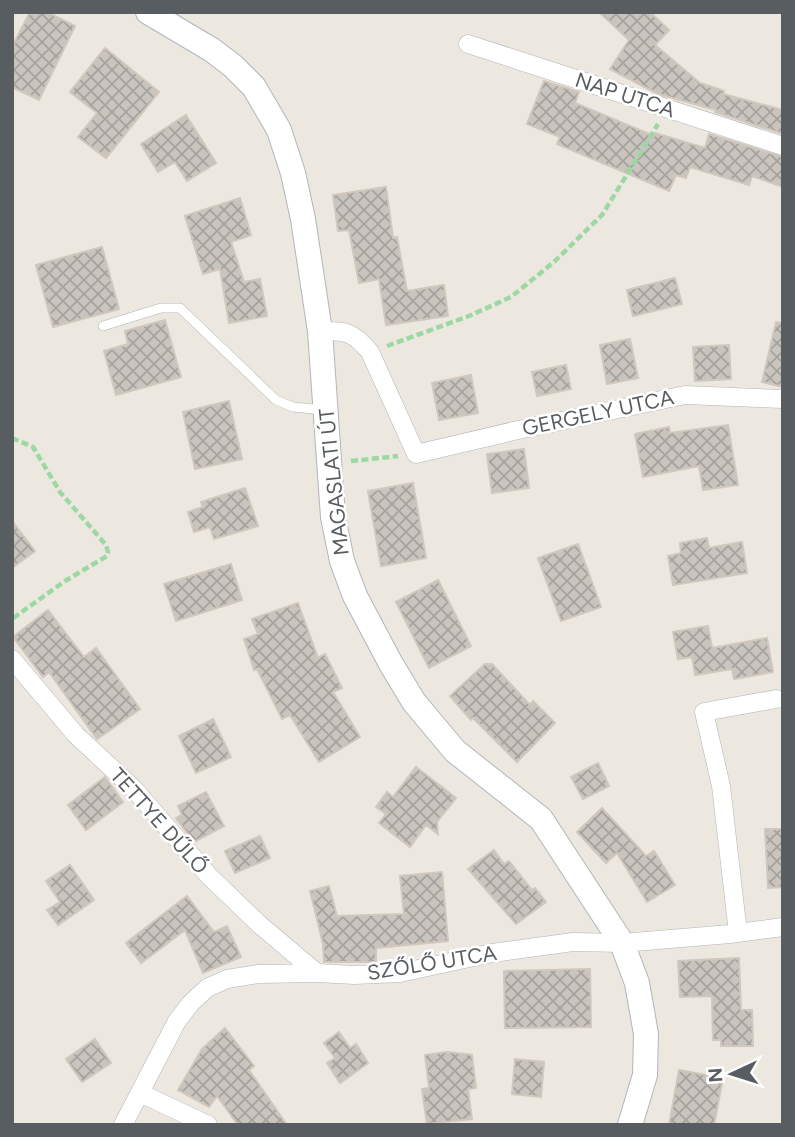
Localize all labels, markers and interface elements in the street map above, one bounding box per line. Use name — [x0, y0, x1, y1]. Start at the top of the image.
street label: NAP UTCA — [572, 67, 678, 122]
street label: GERGELY UTCA — [520, 384, 676, 441]
street label: MAGASLATI ÚT — [313, 407, 354, 557]
street label: TETTYE DŰLŐ — [105, 762, 214, 879]
street label: SZŐLŐ UTCA — [365, 940, 498, 985]
north arrow — [697, 1039, 767, 1109]
text: N — [704, 1067, 728, 1083]

